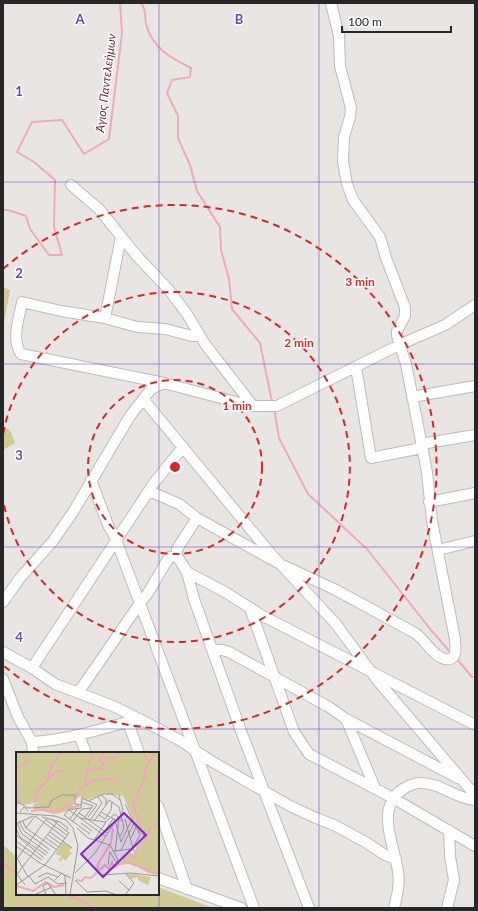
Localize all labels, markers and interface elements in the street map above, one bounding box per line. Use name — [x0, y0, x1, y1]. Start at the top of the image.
scale bar — [342, 8, 451, 34]
text: A — [74, 11, 85, 27]
text: B — [235, 11, 244, 27]
text: 100 m — [348, 14, 382, 29]
water label: Άγιος Παντελεήμων — [92, 32, 119, 134]
text: 1 — [15, 83, 23, 99]
text: 2 — [15, 265, 23, 281]
text: 3 min — [345, 274, 375, 289]
text: 2 min — [284, 335, 314, 350]
text: 1 min — [222, 398, 252, 413]
text: 3 — [15, 447, 23, 463]
centre of rings — [168, 460, 182, 474]
text: 4 — [15, 629, 23, 645]
inset map — [16, 752, 159, 895]

